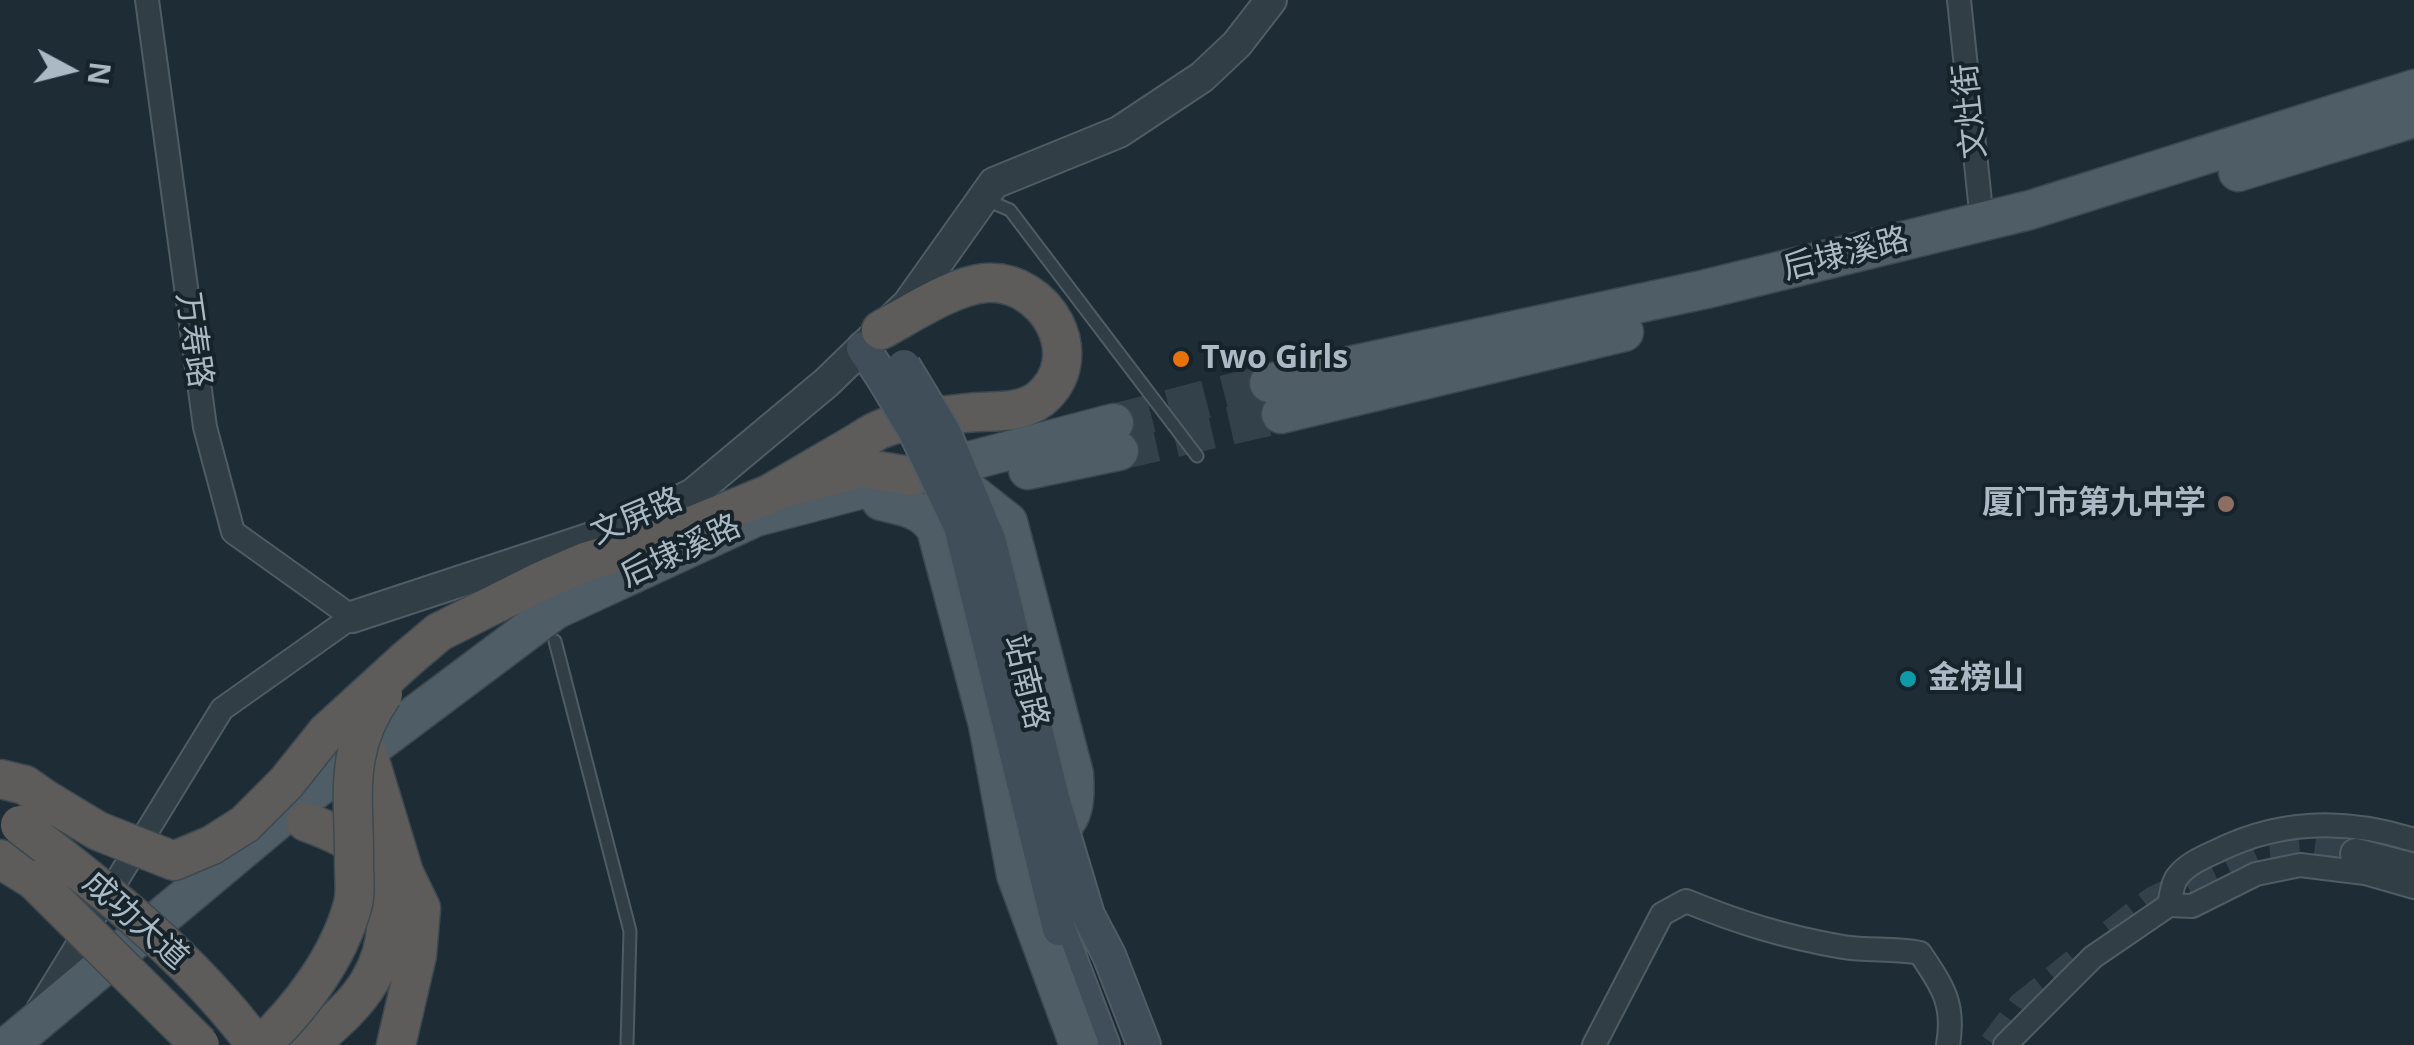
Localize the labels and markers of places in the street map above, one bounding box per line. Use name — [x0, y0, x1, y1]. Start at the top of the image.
place label: Two Girls — [1201, 340, 1348, 378]
marker: Two Girls — [1170, 348, 1192, 370]
place label: 厦门市第九中学 — [1982, 485, 2206, 523]
marker: 厦门市第九中学 — [2215, 493, 2237, 515]
place label: 金榜山 — [1928, 660, 2024, 698]
marker: 金榜山 — [1897, 668, 1919, 690]

